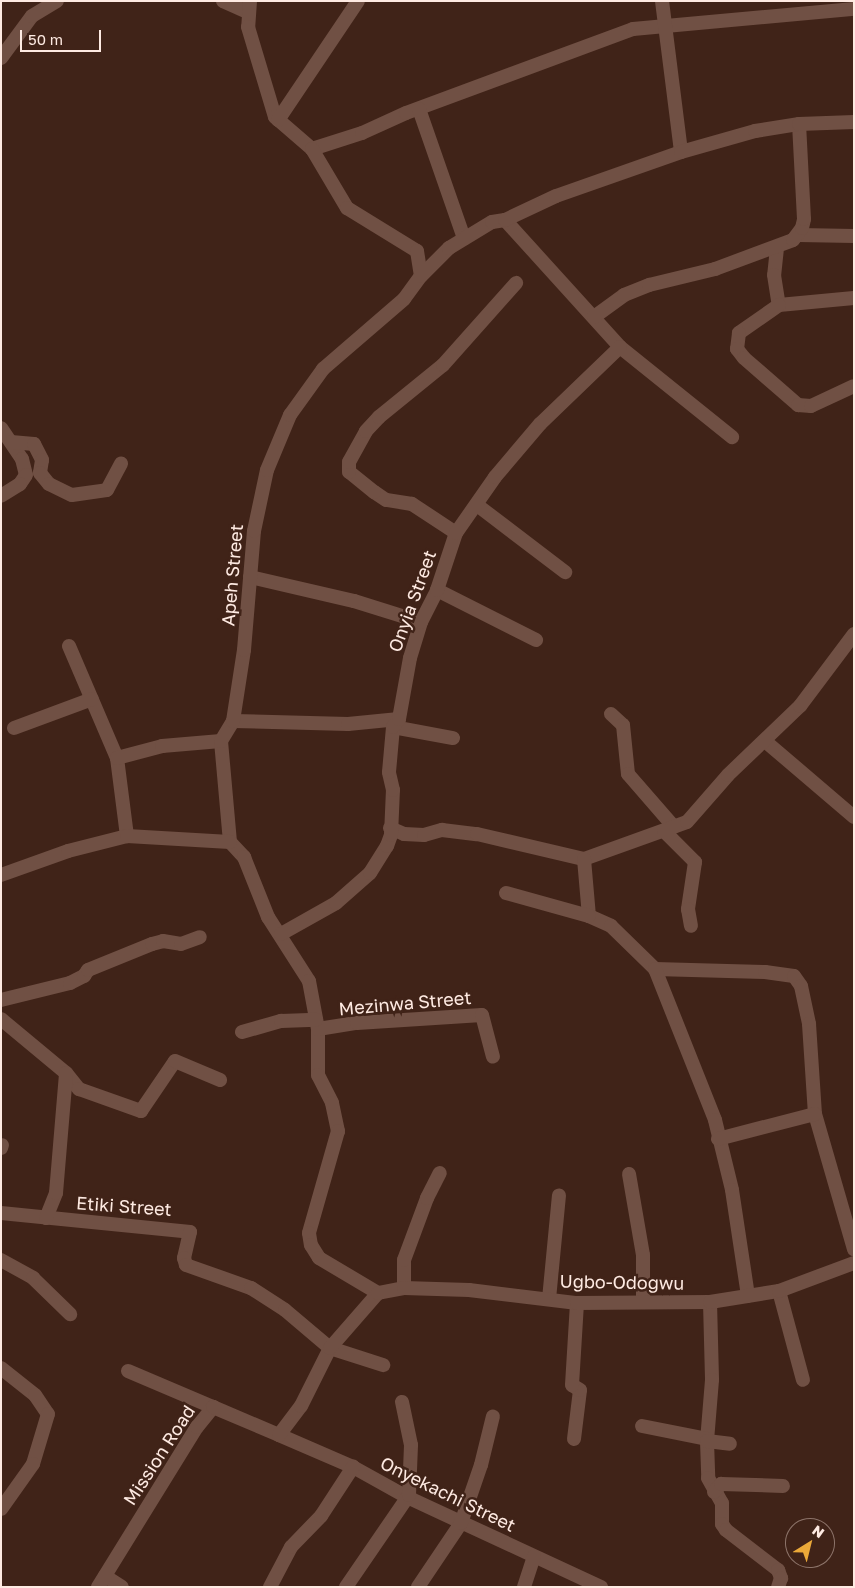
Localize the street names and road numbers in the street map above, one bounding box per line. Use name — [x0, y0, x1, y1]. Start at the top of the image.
street label: Apeh Street — [217, 523, 247, 627]
street label: Onyia Street — [384, 547, 440, 655]
street label: Mezinwa Street — [338, 986, 472, 1020]
street label: Etiki Street — [75, 1192, 173, 1220]
street label: Ugbo-Odogwu — [559, 1270, 685, 1294]
street label: Mission Road — [119, 1401, 199, 1509]
street label: Onyekachi Street — [377, 1452, 519, 1536]

